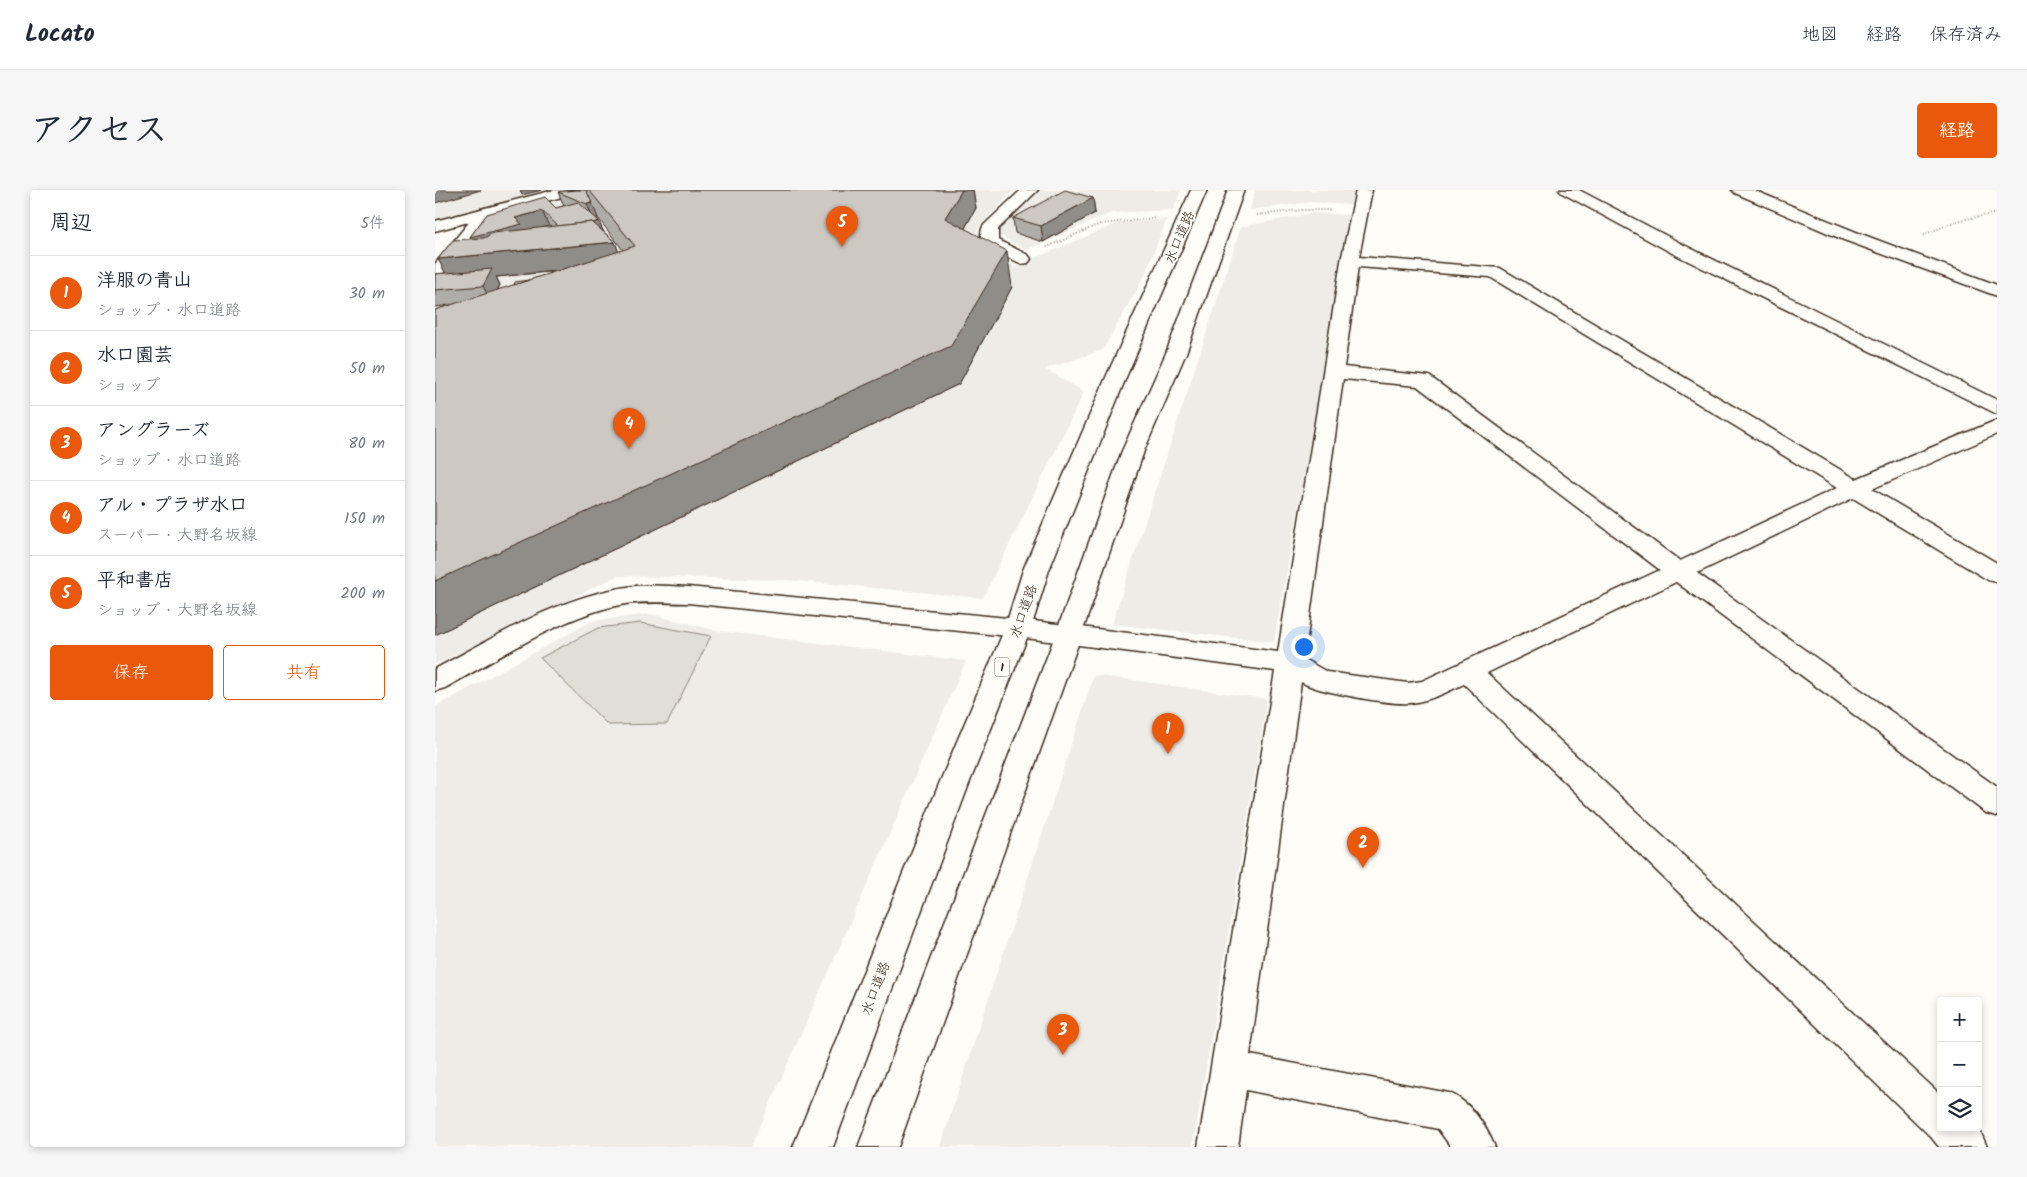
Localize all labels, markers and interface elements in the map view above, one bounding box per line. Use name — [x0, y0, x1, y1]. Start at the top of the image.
text: Locato — [25, 15, 95, 54]
text: 地図 — [1802, 21, 1838, 50]
text: 経路 — [1866, 21, 1902, 50]
text: 保存済み — [1930, 21, 2002, 50]
button: 経路 — [1917, 103, 1997, 158]
text: アクセス — [30, 104, 168, 160]
pin: 5 — [826, 206, 858, 247]
text: 周辺 — [50, 207, 92, 240]
street label: 水口道路 — [1159, 207, 1201, 267]
text: 5件 — [360, 211, 385, 236]
text: 洋服の青山 — [97, 266, 192, 296]
text: 1 — [64, 281, 68, 306]
text: 30 m — [349, 281, 385, 306]
text: ショップ · 水口道路 — [97, 298, 241, 323]
text: 水口園芸 — [97, 341, 173, 371]
text: 2 — [61, 356, 71, 381]
text: 50 m — [349, 356, 385, 381]
text: ショップ — [97, 373, 160, 398]
pin: 4 — [613, 408, 645, 449]
text: アングラーズ — [97, 416, 209, 446]
text: 3 — [62, 431, 70, 456]
text: 80 m — [348, 431, 385, 456]
text: ショップ · 水口道路 — [97, 448, 241, 473]
text: アル・プラザ水口 — [97, 491, 248, 521]
text: 4 — [62, 506, 70, 531]
text: 150 m — [344, 506, 385, 531]
text: スーパー · 大野名坂線 — [97, 523, 257, 548]
text: 平和書店 — [97, 566, 173, 596]
text: 5 — [62, 581, 70, 606]
text: 200 m — [341, 581, 385, 606]
street label: 水口道路 — [1004, 581, 1043, 641]
text: ショップ · 大野名坂線 — [97, 598, 257, 623]
your location — [1291, 634, 1317, 660]
button: 保存 — [50, 645, 213, 700]
button: 共有 — [223, 645, 385, 700]
road number: 1 — [995, 658, 1009, 677]
pin: 1 — [1152, 713, 1184, 754]
pin: 2 — [1347, 827, 1379, 868]
street label: 水口道路 — [856, 958, 896, 1018]
map controls — [1937, 997, 1982, 1132]
button: + — [1937, 997, 1982, 1042]
pin: 3 — [1047, 1014, 1079, 1055]
button: − — [1937, 1042, 1982, 1087]
button: layers — [1937, 1087, 1982, 1132]

